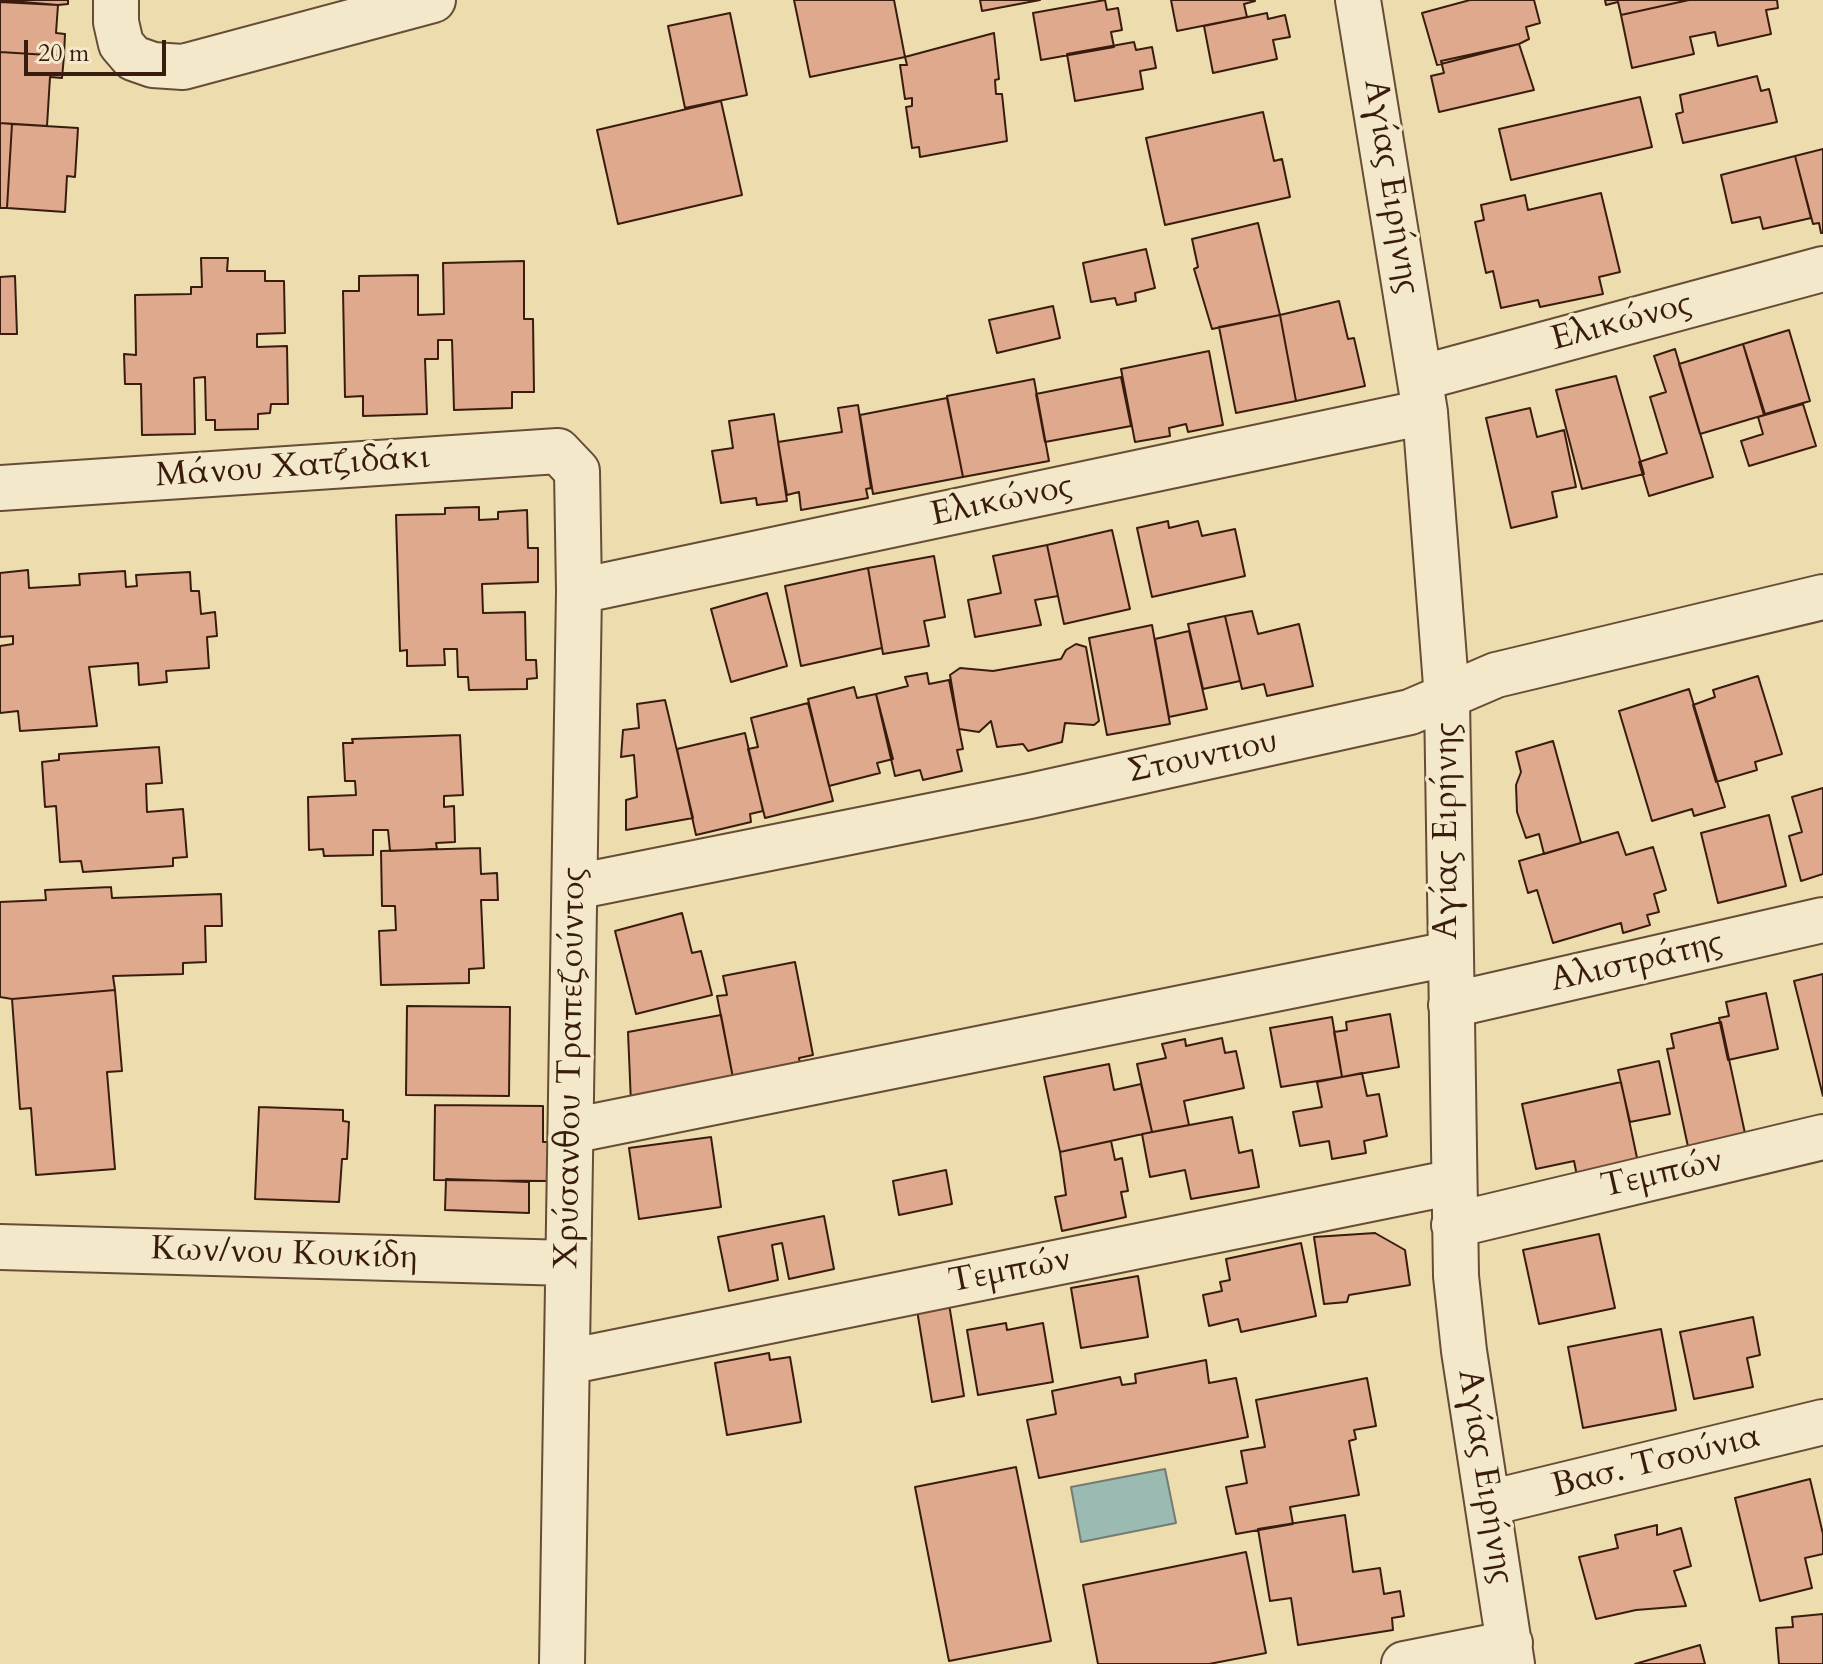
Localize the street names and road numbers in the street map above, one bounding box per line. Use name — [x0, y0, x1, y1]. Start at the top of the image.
street label: Αγίας Ειρήνης — [1353, 77, 1427, 297]
street label: Ελικώνος — [1547, 285, 1697, 361]
street label: Μάνου Χατζιδάκι — [154, 438, 432, 498]
street label: Ελικώνος — [927, 467, 1077, 537]
street label: Στουντιου — [1124, 722, 1282, 794]
street label: Αγίας Ειρήνης — [1428, 722, 1468, 940]
street label: Χρύσανθου Τραπεζούντος — [548, 867, 596, 1269]
street label: Αλιστράτης — [1547, 923, 1727, 1003]
street label: Τεμπών — [1597, 1141, 1727, 1209]
street label: Κων/νου Κουκίδη — [150, 1230, 418, 1280]
street label: Τεμπών — [946, 1240, 1074, 1304]
street label: Αγίας Ειρήνης — [1447, 1367, 1521, 1587]
street label: Βασ. Τσούνια — [1548, 1418, 1764, 1508]

